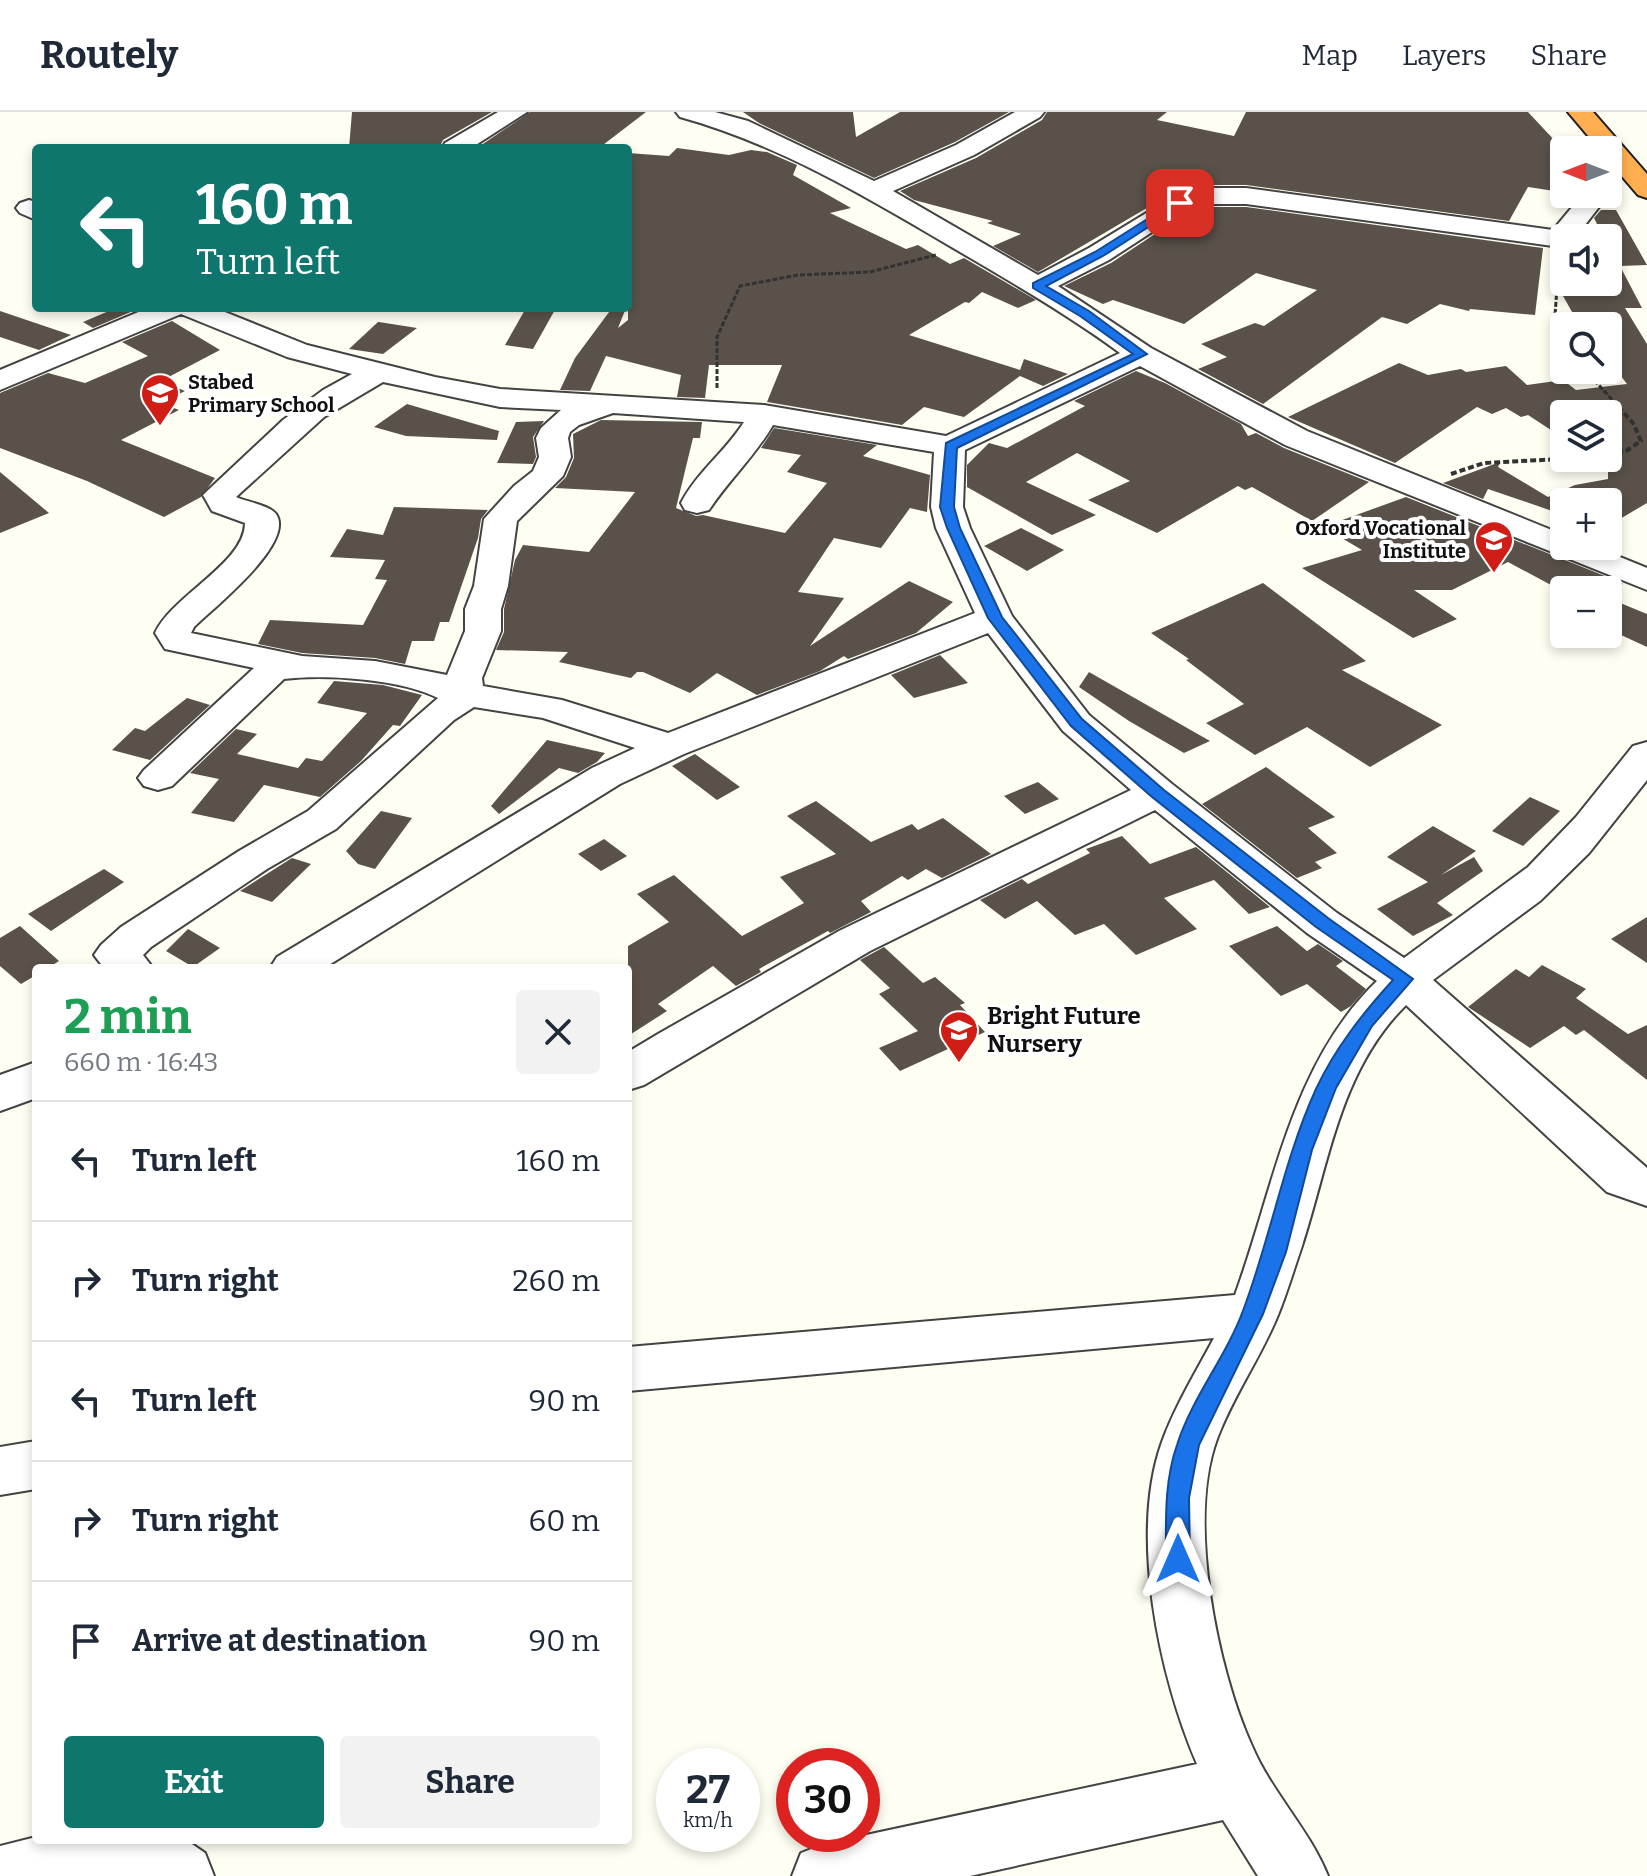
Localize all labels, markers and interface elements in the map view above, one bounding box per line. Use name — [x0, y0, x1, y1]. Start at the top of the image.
text: Routely — [40, 32, 178, 78]
text: Map — [1301, 39, 1358, 72]
text: Layers — [1402, 39, 1486, 72]
text: Share — [1530, 39, 1607, 72]
north arrow — [1550, 136, 1622, 208]
map controls — [1550, 136, 1622, 648]
pin — [1146, 169, 1214, 237]
text: 160 m — [196, 172, 352, 239]
icon: left — [64, 176, 168, 280]
icon: arrive — [1158, 181, 1202, 225]
button: sound — [1550, 224, 1622, 296]
text: Turn left — [196, 240, 340, 284]
button: search — [1550, 312, 1622, 384]
place label: Stabed Primary School — [188, 370, 335, 417]
school or university icon: Stabed Primary School — [139, 372, 181, 427]
button: layers — [1550, 400, 1622, 472]
button: + — [1550, 488, 1622, 560]
place label: Oxford Vocational Institute — [1295, 516, 1466, 563]
school or university icon: Oxford Vocational Institute — [1473, 519, 1515, 574]
button: − — [1550, 576, 1622, 648]
text: 2 min — [64, 988, 192, 1046]
button: close — [516, 990, 600, 1074]
place label: Bright Future Nursery — [987, 1002, 1141, 1058]
school or university icon: Bright Future Nursery — [938, 1009, 980, 1064]
text: 660 m · 16:43 — [64, 1047, 218, 1078]
icon: left — [64, 1139, 108, 1183]
text: Turn left — [132, 1143, 257, 1179]
text: 160 m — [516, 1143, 600, 1179]
icon: right — [64, 1259, 108, 1303]
text: Turn right — [132, 1263, 279, 1299]
text: 260 m — [512, 1263, 600, 1299]
icon: left — [64, 1379, 108, 1423]
text: Turn left — [132, 1383, 257, 1419]
text: 90 m — [529, 1383, 600, 1419]
icon: right — [64, 1499, 108, 1543]
text: Turn right — [132, 1503, 279, 1539]
text: 60 m — [529, 1503, 600, 1539]
position arrow — [1136, 1517, 1220, 1601]
icon: arrive — [64, 1619, 108, 1663]
text: Arrive at destination — [132, 1623, 427, 1659]
text: 90 m — [529, 1623, 600, 1659]
button: Exit — [64, 1736, 324, 1828]
button: Share — [340, 1736, 600, 1828]
speed limit sign: 30 — [776, 1748, 880, 1852]
text: 27 — [686, 1766, 730, 1814]
text: km/h — [683, 1808, 733, 1832]

